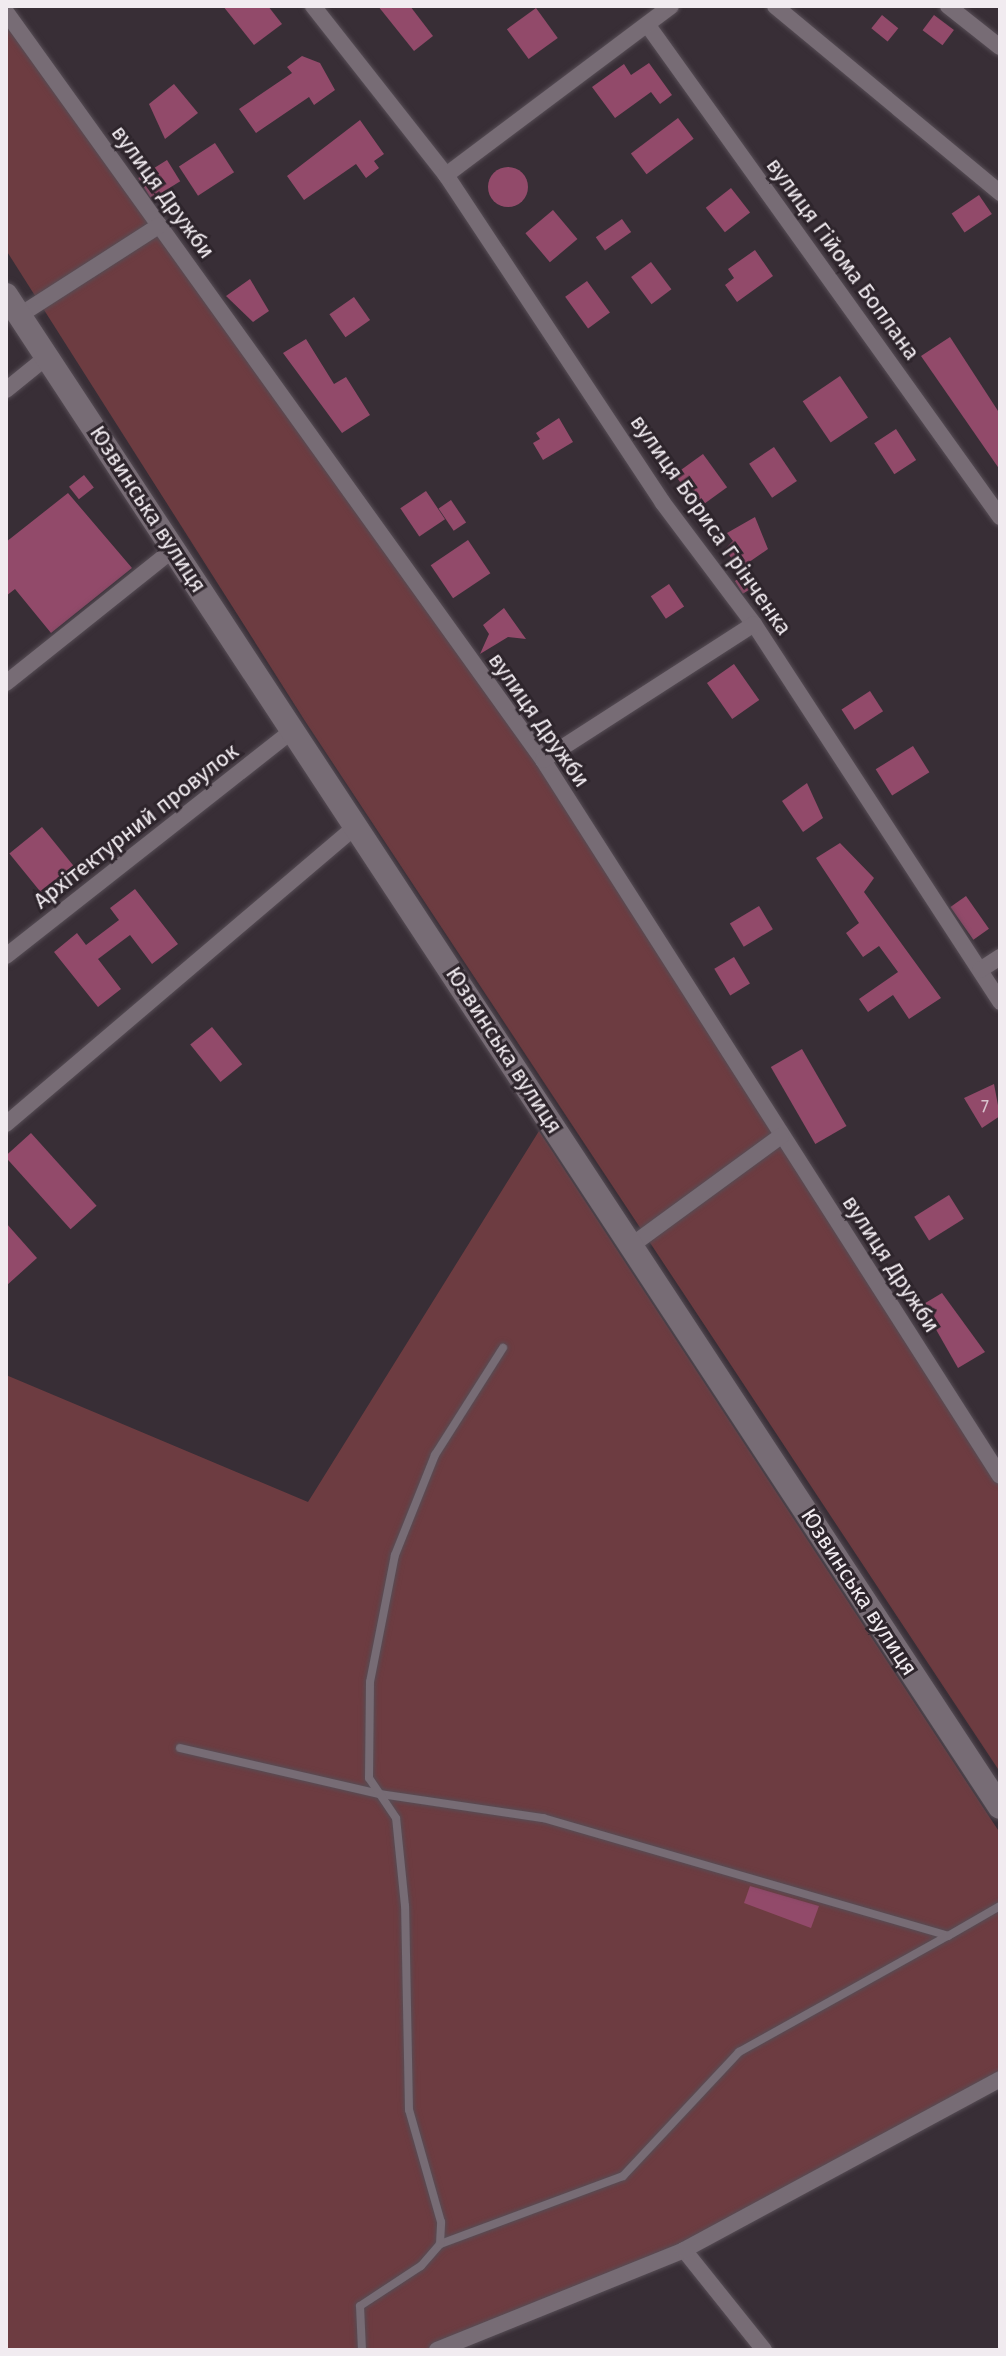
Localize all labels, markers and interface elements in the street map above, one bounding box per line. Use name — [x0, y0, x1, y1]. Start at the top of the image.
street label: вулиця Дружби — [106, 120, 220, 264]
street label: вулиця Гійома Боплана — [761, 153, 925, 365]
street label: вулиця Бориса Грінченка — [625, 410, 797, 640]
street label: Юзвинська вулиця — [84, 421, 212, 597]
street label: вулиця Дружби — [483, 648, 595, 792]
street label: Архітектурний провулок — [28, 738, 244, 914]
street label: Юзвинська вулиця — [440, 962, 568, 1138]
house number: 7 — [981, 1096, 989, 1118]
street label: вулиця Дружби — [837, 1190, 945, 1338]
street label: Юзвинська вулиця — [795, 1504, 923, 1680]

